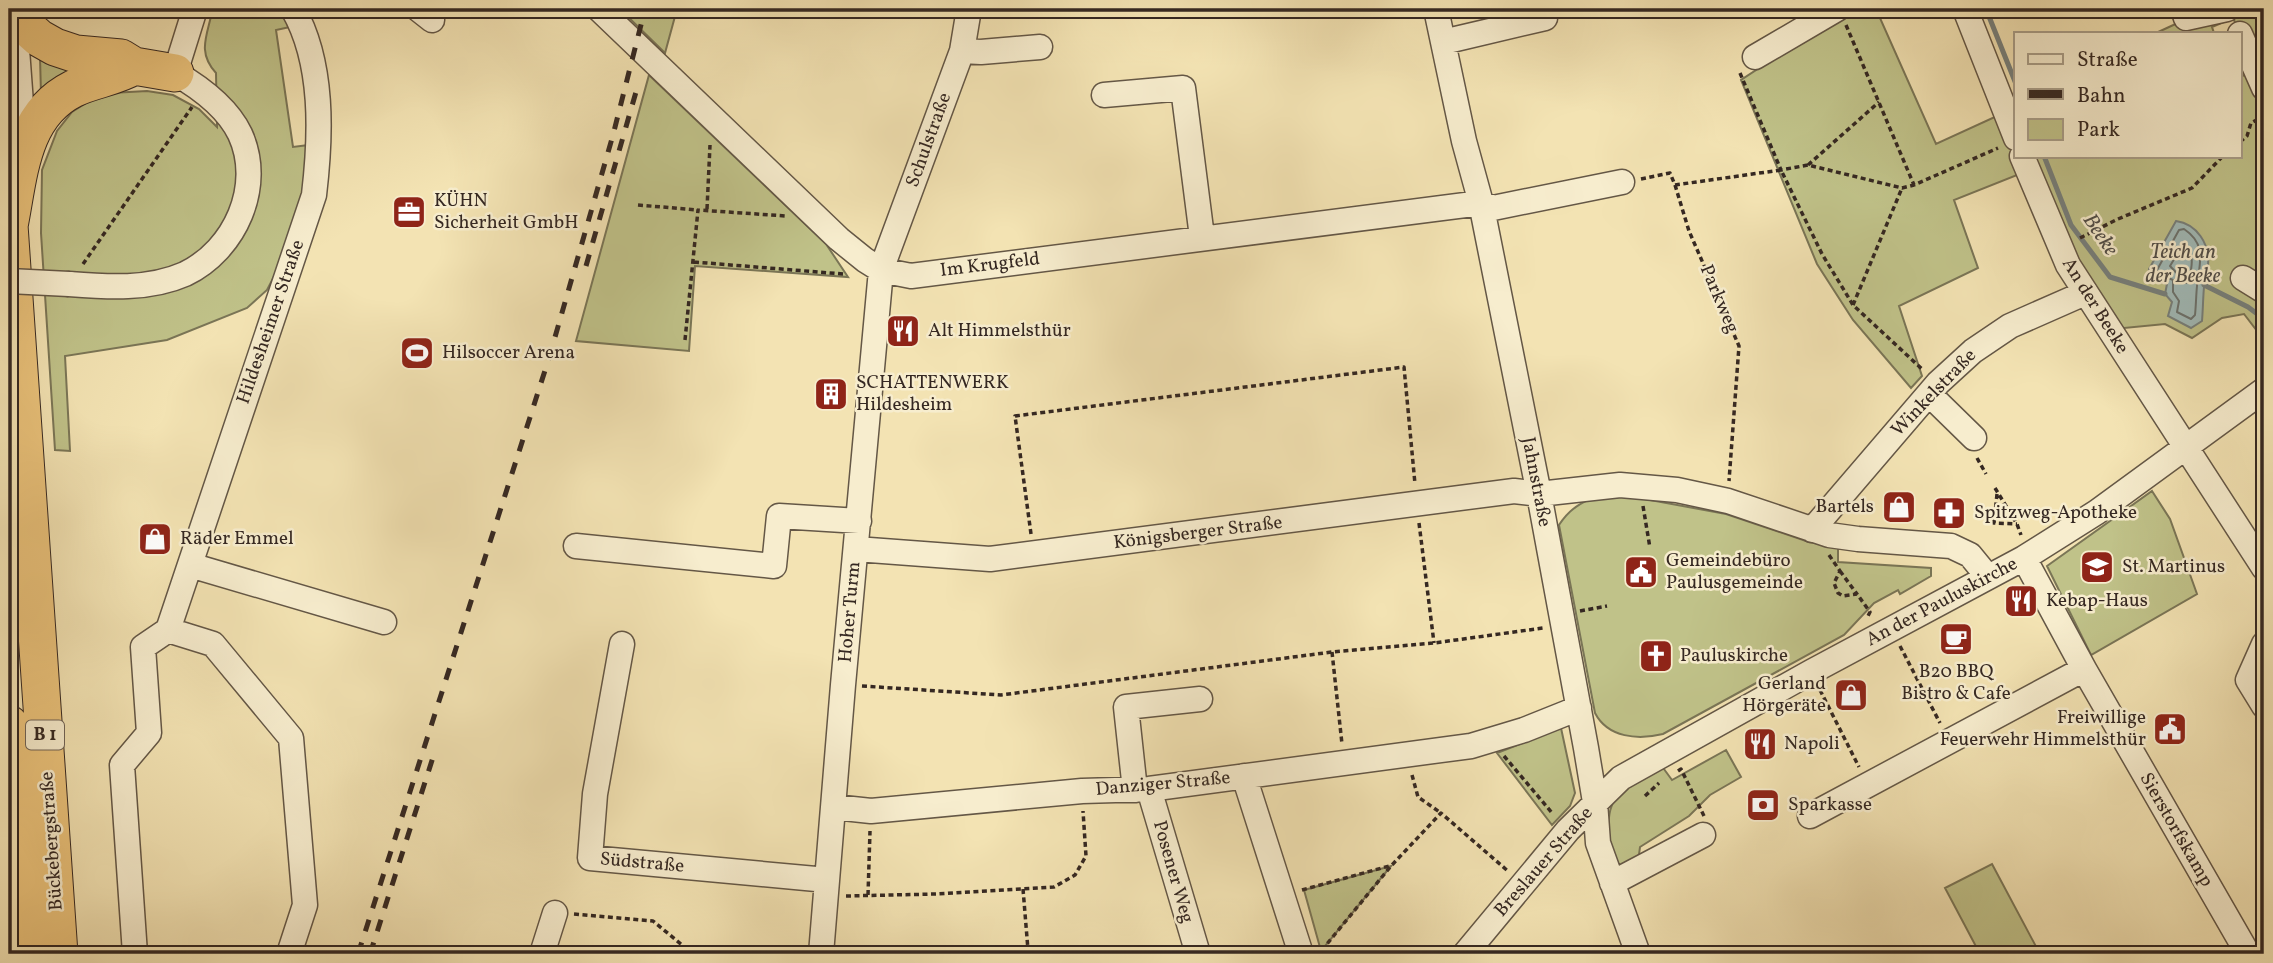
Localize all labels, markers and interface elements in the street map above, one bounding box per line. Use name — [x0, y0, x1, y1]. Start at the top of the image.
legend — [2014, 32, 2242, 158]
text: Straße — [2077, 46, 2138, 75]
text: Bahn — [2077, 82, 2126, 111]
street label: Schulstraße — [900, 89, 958, 191]
text: Park — [2077, 116, 2120, 145]
place label: KÜHN Sicherheit GmbH — [434, 188, 578, 236]
office icon: KÜHN Sicherheit GmbH — [390, 193, 428, 231]
water label: Beeke — [2075, 208, 2125, 262]
street label: Hildesheimer Straße — [231, 236, 311, 408]
water label: Teich an der Beeke — [2146, 238, 2221, 291]
street label: Im Krugfeld — [939, 246, 1041, 284]
street label: An der Beeke — [2055, 253, 2135, 359]
street label: Parkweg — [1693, 261, 1745, 337]
restaurant icon: Alt Himmelsthür — [884, 312, 922, 350]
place label: Alt Himmelsthür — [928, 318, 1071, 344]
sports icon: Hilsoccer Arena — [398, 334, 436, 372]
place label: Hilsoccer Arena — [442, 340, 575, 366]
street label: Winkelstraße — [1885, 343, 1983, 443]
place label: SCHATTENWERK Hildesheim — [856, 370, 1009, 418]
building icon: SCHATTENWERK Hildesheim — [812, 375, 850, 413]
street label: Jahnstraße — [1515, 435, 1557, 529]
shop icon: Bartels — [1880, 488, 1918, 526]
place label: Bartels — [1815, 494, 1874, 520]
pharmacy icon: Spitzweg-Apotheke — [1930, 494, 1968, 532]
place label: Spitzweg-Apotheke — [1974, 500, 2137, 526]
street label: Königsberger Straße — [1112, 510, 1284, 556]
shop icon: Räder Emmel — [136, 520, 174, 558]
place label: Räder Emmel — [180, 526, 294, 552]
place label: Gemeindebüro Paulusgemeinde — [1666, 548, 1803, 596]
school or university icon: St. Martinus — [2078, 548, 2116, 586]
street label: An der Pauluskirche — [1862, 551, 2022, 653]
public building icon: Gemeindebüro Paulusgemeinde — [1622, 553, 1660, 591]
place label: St. Martinus — [2122, 554, 2225, 580]
street label: Hoher Turm — [833, 560, 867, 664]
restaurant icon: Kebap-Haus — [2002, 582, 2040, 620]
place label: Kebap-Haus — [2046, 588, 2148, 614]
cafe icon: B20 BBQ Bistro & Cafe — [1937, 620, 1975, 658]
church icon: Pauluskirche — [1637, 637, 1675, 675]
place label: Pauluskirche — [1680, 643, 1788, 669]
place label: B20 BBQ Bistro & Cafe — [1901, 659, 2011, 707]
place label: Gerland Hörgeräte — [1742, 671, 1826, 719]
shop icon: Gerland Hörgeräte — [1832, 676, 1870, 714]
place label: Freiwillige Feuerwehr Himmelsthür — [1940, 705, 2146, 753]
public building icon: Freiwillige Feuerwehr Himmelsthür — [2151, 710, 2189, 748]
road number: B 1 — [26, 720, 64, 750]
restaurant icon: Napoli — [1741, 725, 1779, 763]
place label: Napoli — [1784, 731, 1840, 757]
street label: Danziger Straße — [1094, 765, 1232, 803]
street label: Sierstorfskamp — [2133, 768, 2219, 892]
street label: Bückebergstraße — [34, 771, 70, 911]
bank icon: Sparkasse — [1744, 786, 1782, 824]
place label: Sparkasse — [1788, 792, 1872, 818]
street label: Breslauer Straße — [1489, 801, 1599, 923]
street label: Posener Weg — [1146, 818, 1200, 926]
street label: Südstraße — [599, 846, 685, 880]

